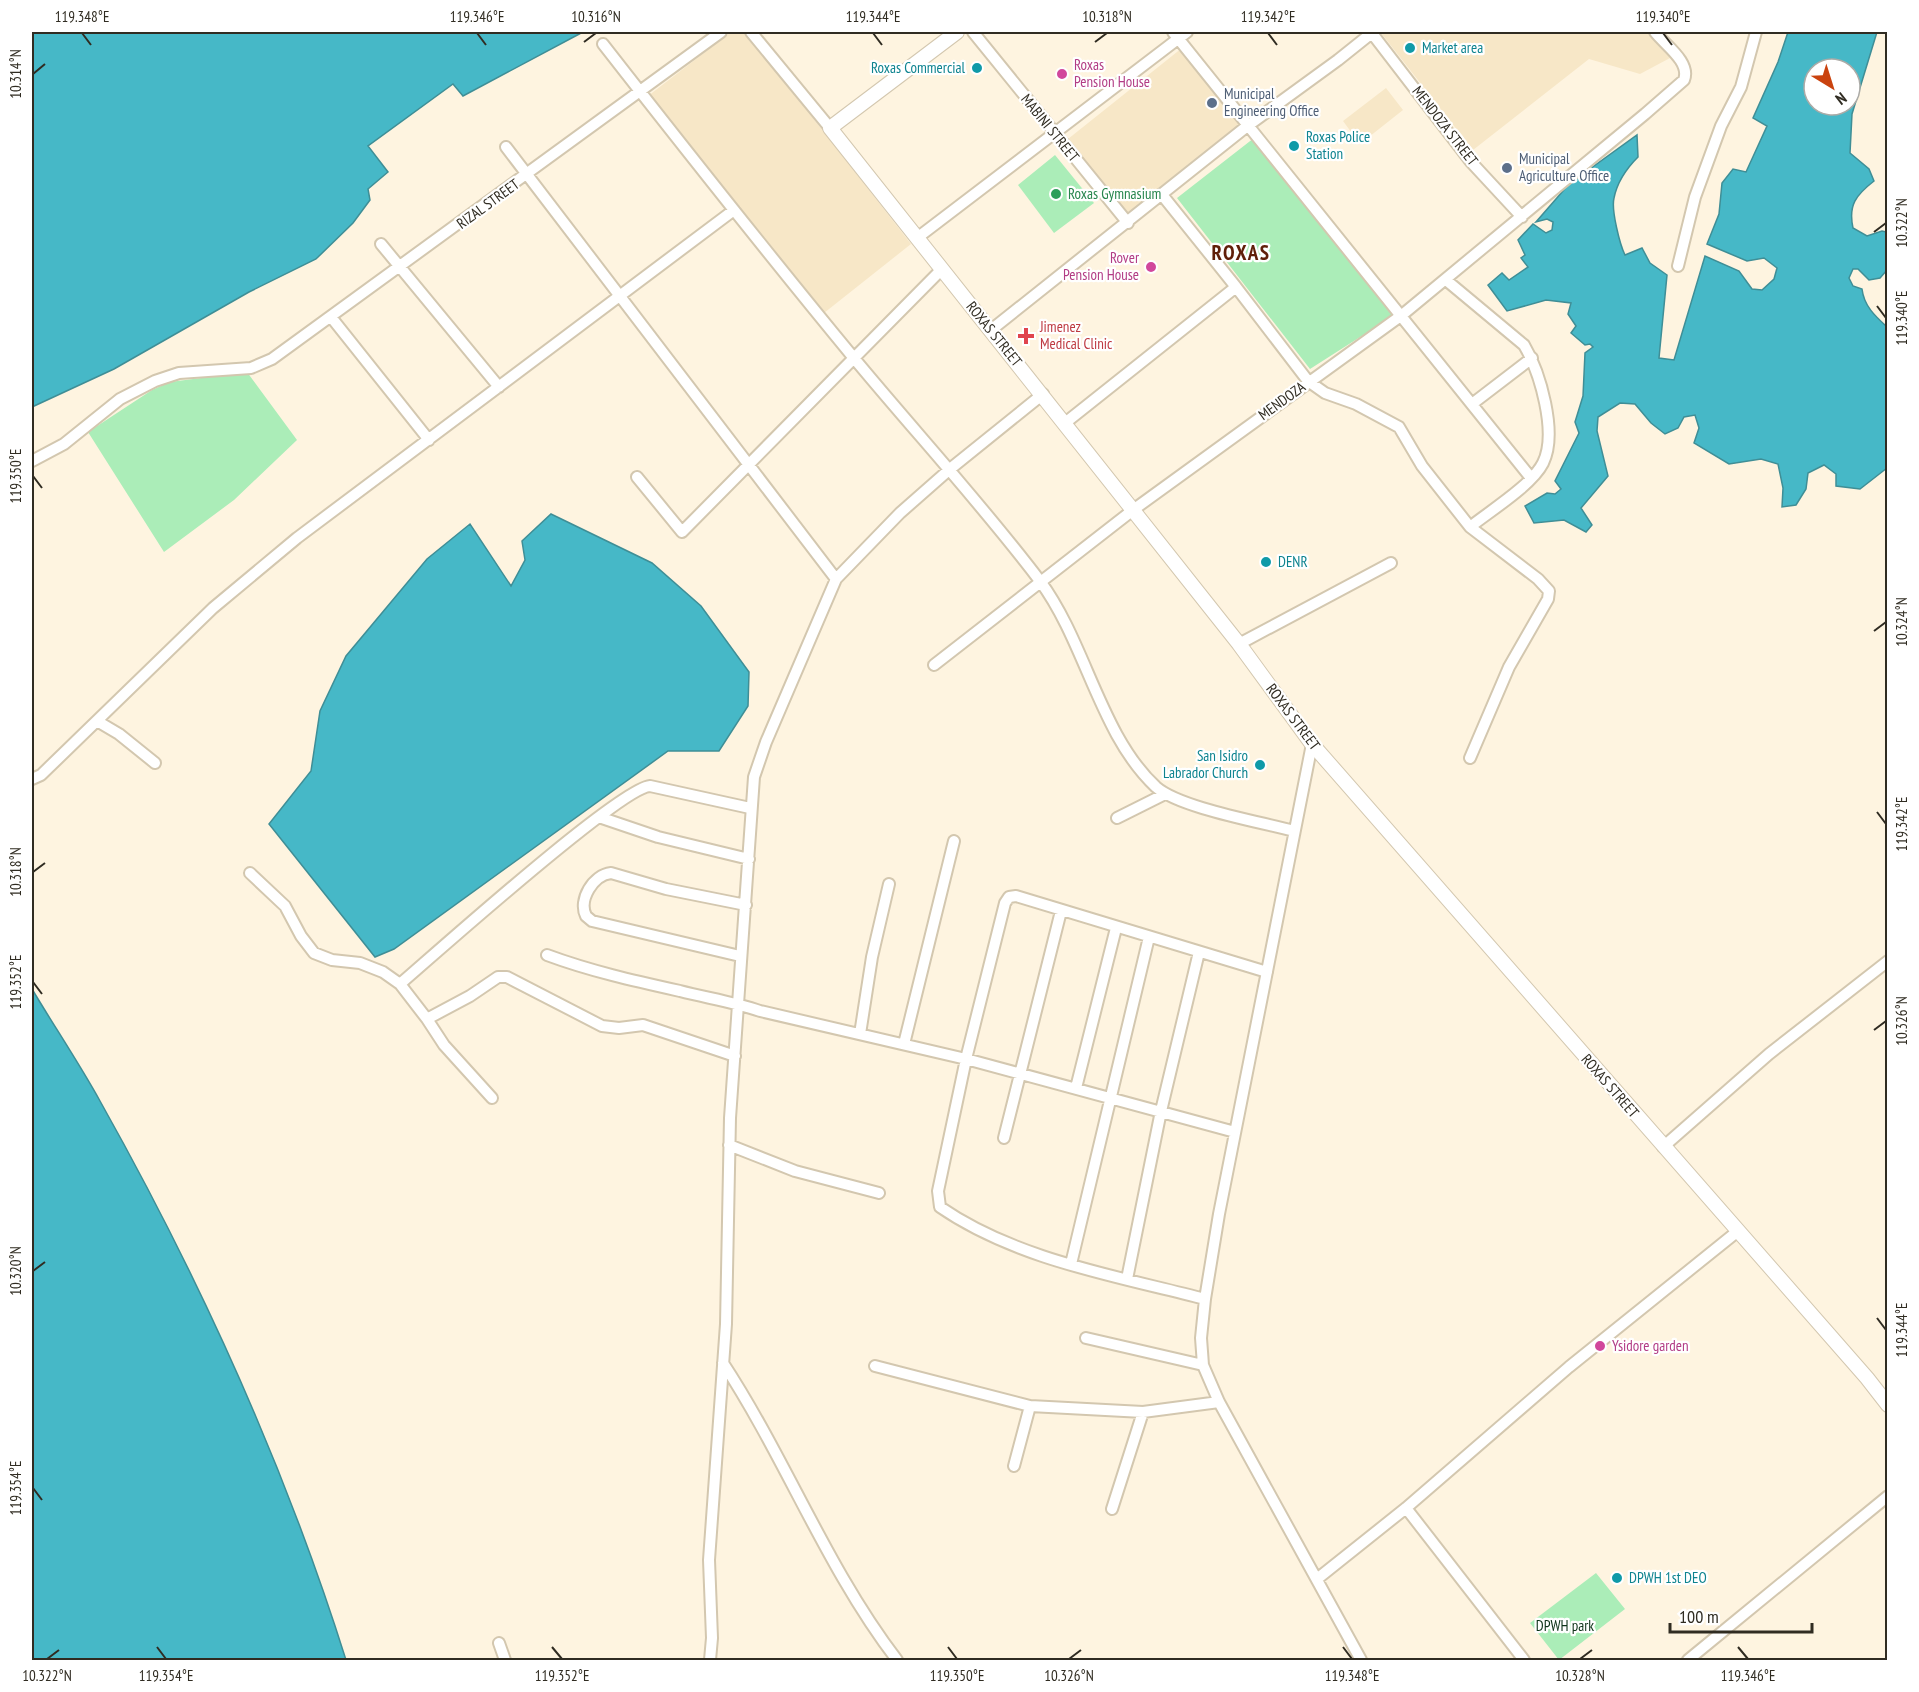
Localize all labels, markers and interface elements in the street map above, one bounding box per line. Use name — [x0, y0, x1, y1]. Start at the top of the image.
text: 119.348°E — [55, 7, 109, 26]
text: 119.346°E — [450, 7, 504, 26]
text: 10.316°N — [571, 7, 621, 26]
text: 119.344°E — [846, 7, 900, 26]
text: 10.318°N — [1082, 7, 1132, 26]
text: 119.342°E — [1241, 7, 1295, 26]
text: 119.340°E — [1636, 7, 1690, 26]
place label: Market area — [1422, 38, 1483, 57]
marker: Market area — [1403, 41, 1417, 55]
text: 10.314°N — [6, 49, 25, 99]
place label: Roxas Pension House — [1074, 55, 1150, 91]
north arrow — [1802, 57, 1862, 117]
place label: Roxas Commercial — [871, 58, 965, 77]
marker: Roxas Commercial — [970, 61, 984, 75]
marker: Roxas Pension House — [1055, 67, 1069, 81]
street label: MENDOZA STREET — [1408, 82, 1483, 170]
place label: Municipal Engineering Office — [1224, 84, 1319, 120]
text: N — [1832, 88, 1851, 109]
street label: MABINI STREET — [1017, 90, 1084, 166]
marker: Municipal Engineering Office — [1205, 96, 1219, 110]
place label: Roxas Police Station — [1306, 127, 1370, 163]
marker: Roxas Police Station — [1287, 139, 1301, 153]
place label: Municipal Agriculture Office — [1519, 149, 1609, 185]
marker: Municipal Agriculture Office — [1500, 161, 1514, 175]
street label: RIZAL STREET — [453, 174, 523, 233]
place label: Roxas Gymnasium — [1068, 184, 1161, 203]
marker: Roxas Gymnasium — [1049, 187, 1063, 201]
text: 10.322°N — [1892, 198, 1911, 248]
district label: ROXAS — [1212, 239, 1270, 266]
place label: Rover Pension House — [1063, 248, 1140, 284]
marker: Rover Pension House — [1144, 260, 1158, 274]
text: 119.340°E — [1892, 291, 1911, 345]
street label: ROXAS STREET — [962, 297, 1027, 370]
place label: Jimenez Medical Clinic — [1039, 317, 1113, 353]
marker: Jimenez Medical Clinic — [1017, 327, 1035, 345]
street label: MENDOZA — [1255, 377, 1310, 424]
text: 119.350°E — [6, 449, 25, 503]
place label: DENR — [1278, 552, 1308, 571]
marker: DENR — [1259, 555, 1273, 569]
text: 10.324°N — [1892, 597, 1911, 647]
street label: ROXAS STREET — [1262, 680, 1325, 754]
place label: San Isidro Labrador Church — [1163, 746, 1248, 782]
marker: San Isidro Labrador Church — [1253, 758, 1267, 772]
text: 119.342°E — [1892, 797, 1911, 851]
text: 10.318°N — [6, 847, 25, 897]
text: 119.352°E — [6, 955, 25, 1009]
text: 10.326°N — [1892, 996, 1911, 1046]
street label: ROXAS STREET — [1577, 1050, 1643, 1122]
text: 10.320°N — [6, 1246, 25, 1296]
text: 119.344°E — [1892, 1303, 1911, 1357]
place label: Ysidore garden — [1612, 1336, 1689, 1355]
marker: Ysidore garden — [1593, 1339, 1607, 1353]
text: 119.354°E — [6, 1461, 25, 1515]
place label: DPWH 1st DEO — [1629, 1568, 1707, 1587]
marker: DPWH 1st DEO — [1610, 1571, 1624, 1585]
scale bar — [1670, 1596, 1812, 1634]
text: 100 m — [1679, 1605, 1719, 1628]
park label: DPWH park — [1536, 1616, 1594, 1635]
text: 10.322°N — [22, 1666, 72, 1685]
text: 119.354°E — [139, 1666, 193, 1685]
text: 119.352°E — [535, 1666, 589, 1685]
text: 119.350°E — [930, 1666, 984, 1685]
text: 10.326°N — [1044, 1666, 1094, 1685]
text: 119.348°E — [1325, 1666, 1379, 1685]
text: 10.328°N — [1555, 1666, 1605, 1685]
text: 119.346°E — [1721, 1666, 1775, 1685]

